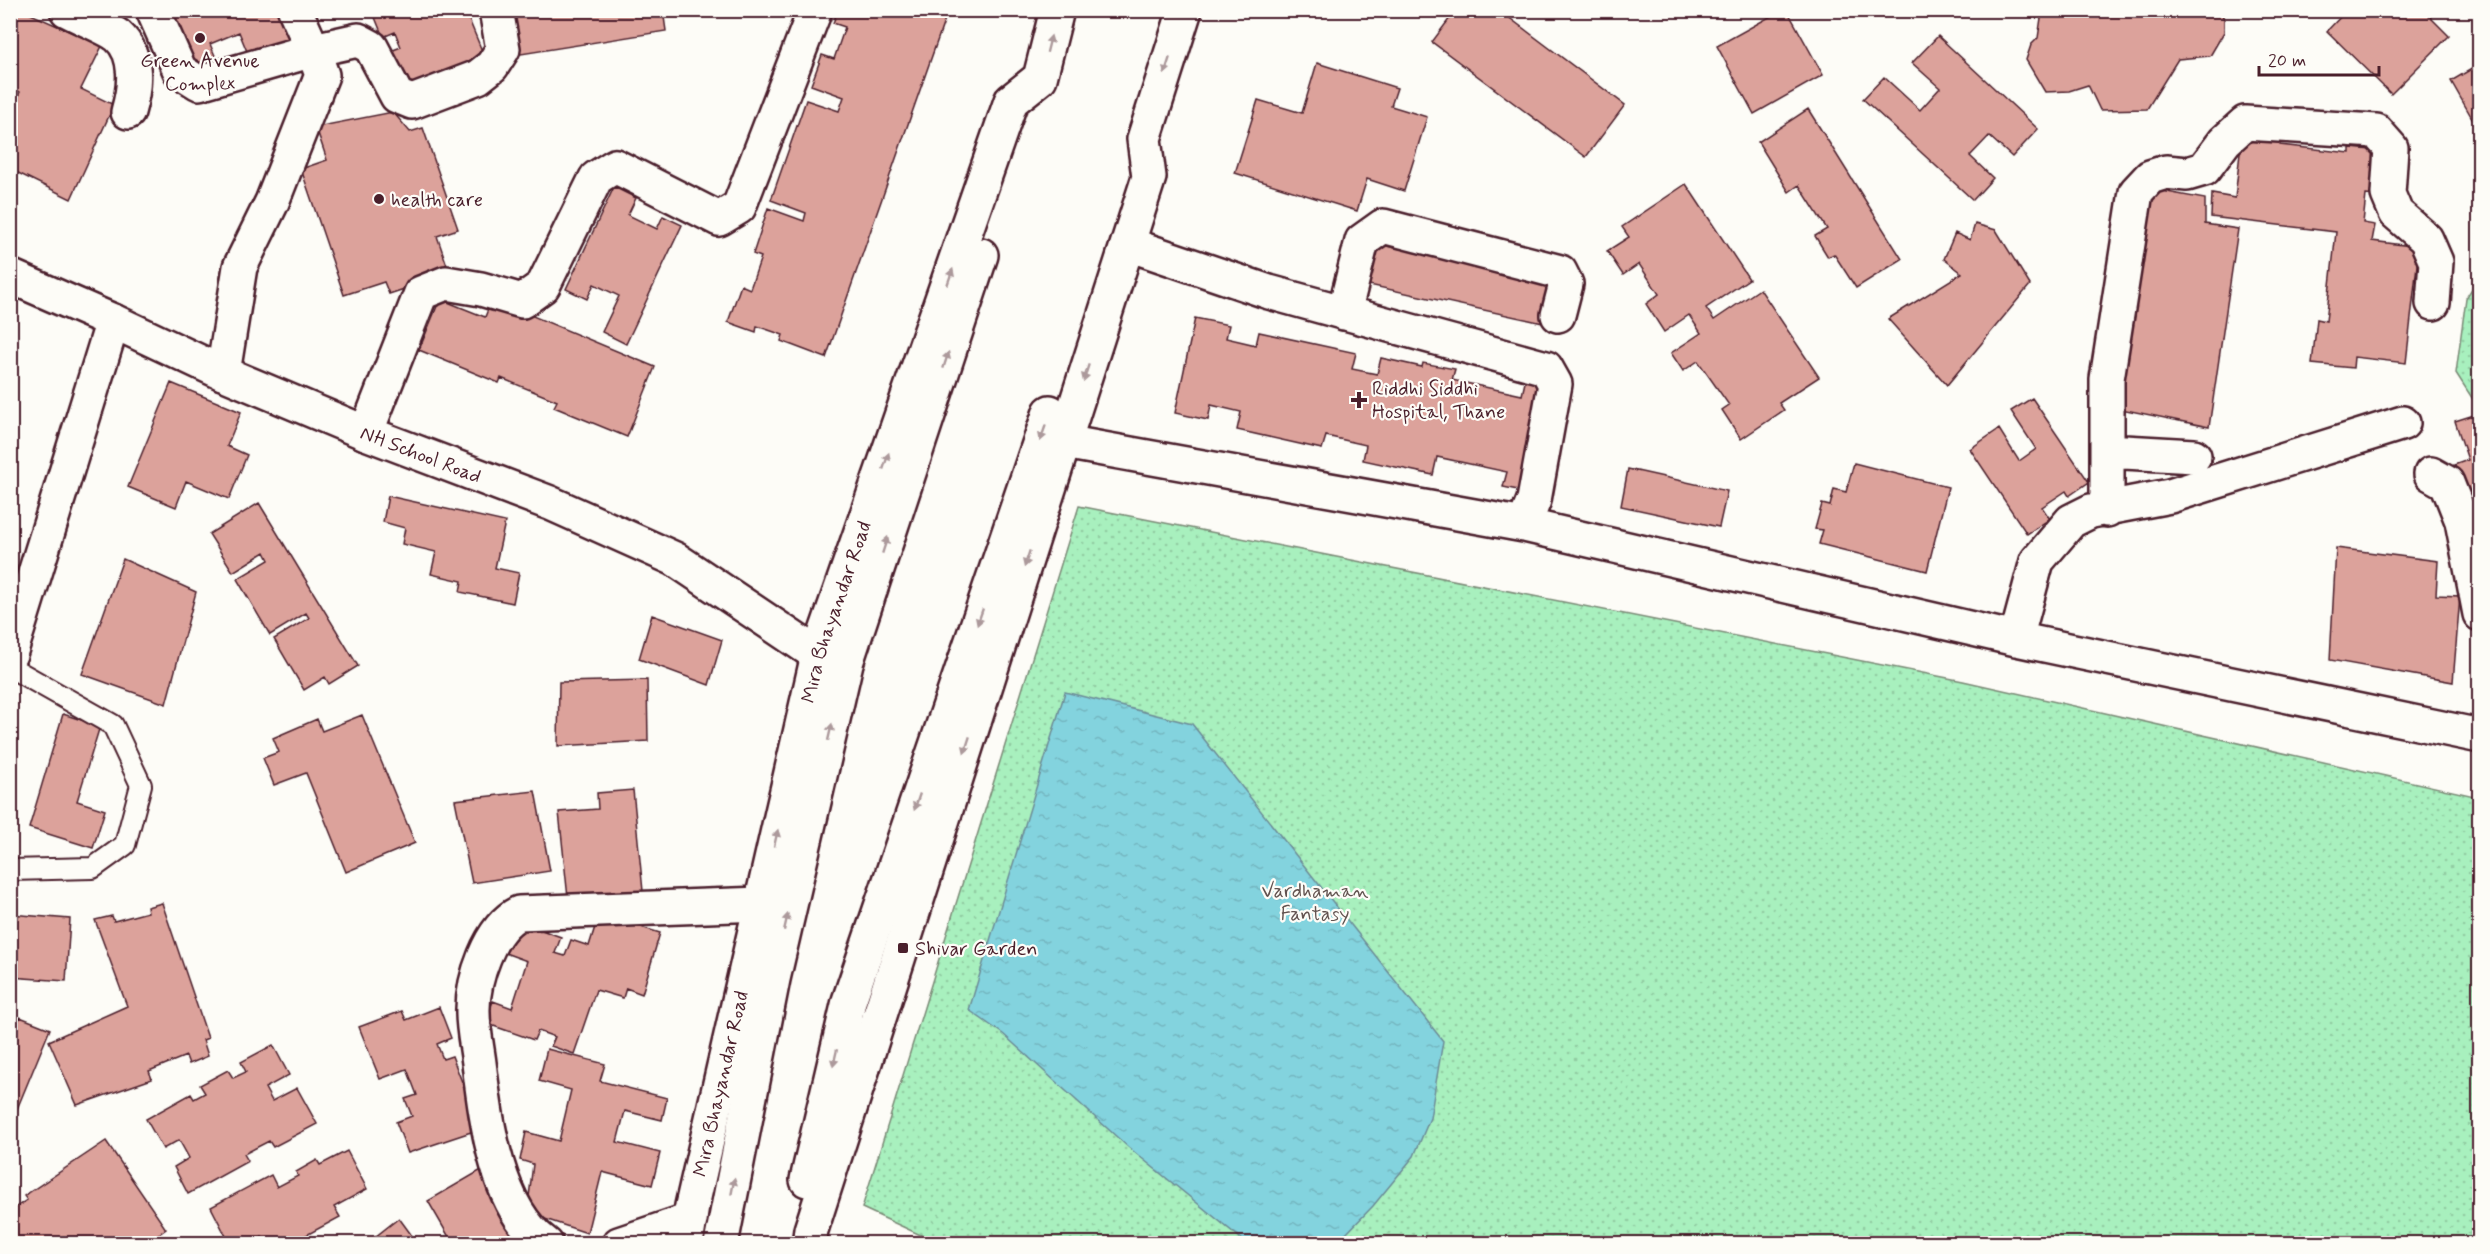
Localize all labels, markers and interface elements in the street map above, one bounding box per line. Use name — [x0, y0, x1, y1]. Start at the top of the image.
marker: Green Avenue Complex — [193, 31, 207, 45]
one-way arrow — [1044, 35, 1054, 53]
scale bar — [2259, 39, 2379, 77]
place label: Green Avenue Complex — [140, 48, 260, 98]
text: 20 m — [2268, 49, 2306, 73]
one-way arrow — [1162, 57, 1171, 75]
place label: health care — [391, 187, 483, 214]
marker: health care — [372, 192, 386, 206]
one-way arrow — [945, 268, 955, 286]
one-way arrow — [942, 351, 952, 369]
one-way arrow — [1081, 364, 1090, 382]
place label: Riddhi Siddhi Hospital, Thane — [1372, 376, 1505, 426]
marker: Riddhi Siddhi Hospital, Thane — [1350, 391, 1368, 409]
street label: NH School Road — [356, 420, 485, 491]
one-way arrow — [1038, 424, 1048, 442]
one-way arrow — [881, 452, 891, 470]
street label: Mira Bhayandar Road — [795, 518, 879, 706]
one-way arrow — [880, 536, 890, 554]
one-way arrow — [1021, 550, 1031, 568]
one-way arrow — [975, 608, 985, 626]
one-way arrow — [825, 723, 835, 741]
one-way arrow — [962, 736, 971, 754]
one-way arrow — [912, 793, 922, 811]
one-way arrow — [772, 828, 781, 847]
park label: Vardhaman Fantasy — [1262, 878, 1369, 928]
one-way arrow — [782, 912, 791, 931]
place label: Shivar Garden — [915, 936, 1038, 963]
marker: Shivar Garden — [896, 941, 910, 955]
street label: Mira Bhayandar Road — [687, 988, 756, 1180]
one-way arrow — [830, 1049, 840, 1067]
one-way arrow — [729, 1176, 738, 1195]

